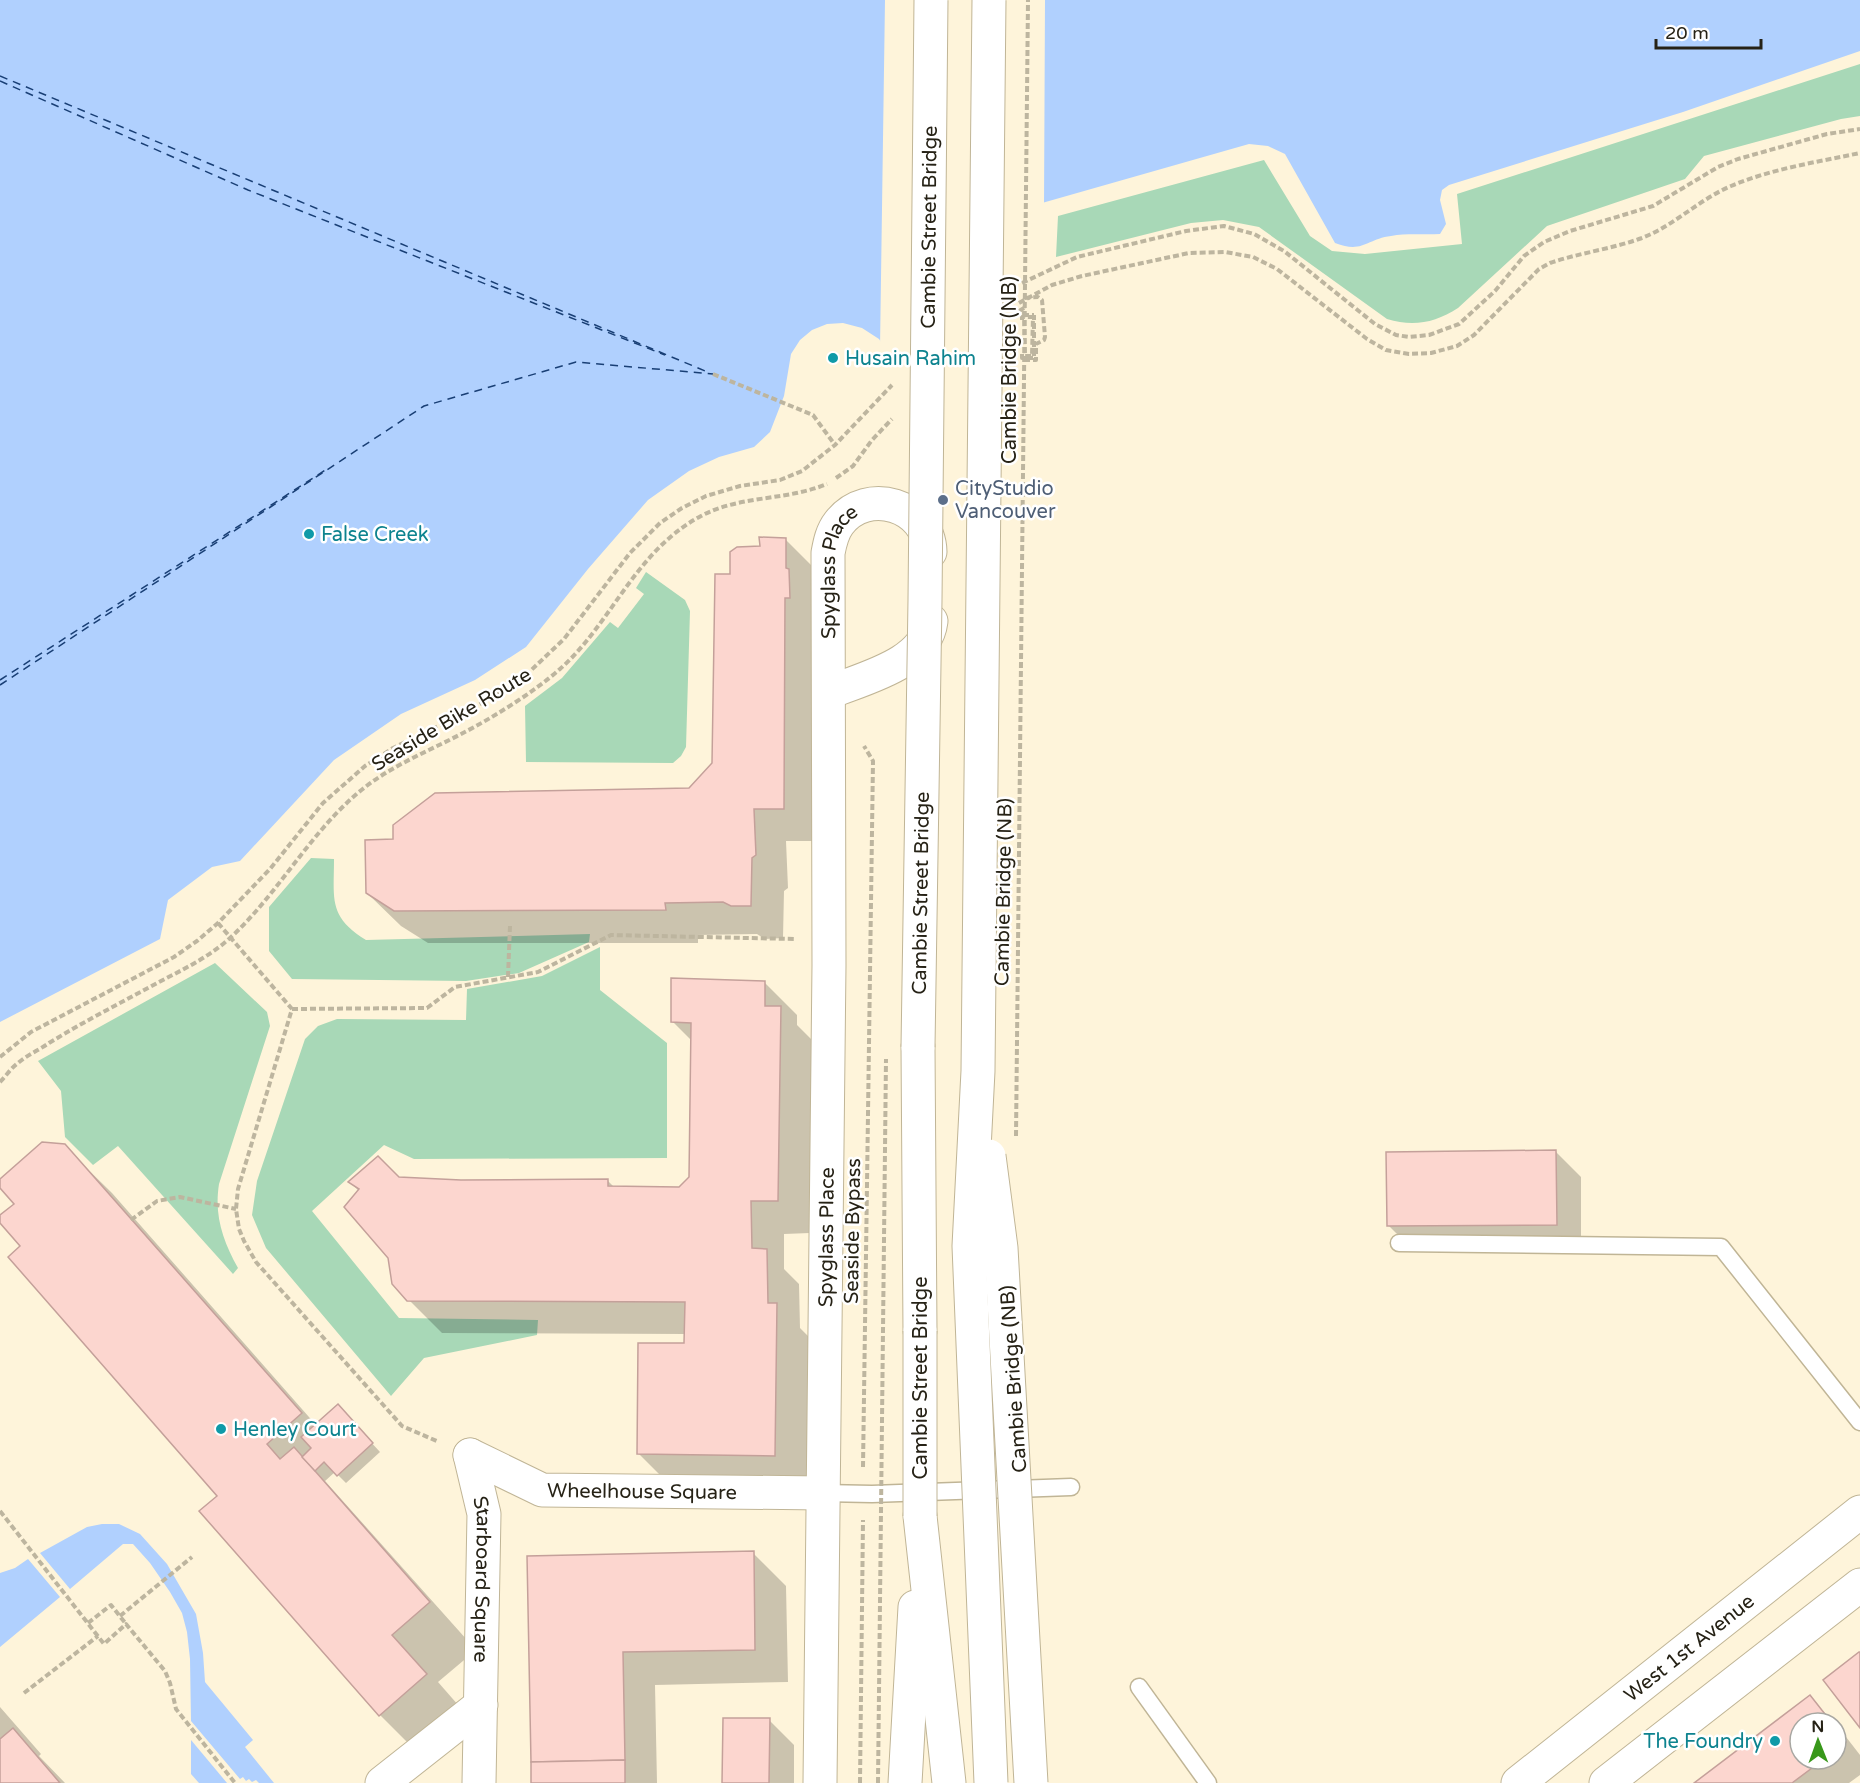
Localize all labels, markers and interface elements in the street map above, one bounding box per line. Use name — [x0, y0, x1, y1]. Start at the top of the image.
scale bar — [1656, 12, 1761, 50]
text: 20 m — [1665, 22, 1709, 44]
street label: Cambie Street Bridge — [917, 125, 943, 329]
street label: Cambie Bridge (NB) — [998, 276, 1022, 464]
place label: Husain Rahim — [845, 347, 976, 371]
marker: Husain Rahim — [826, 351, 840, 365]
place label: CityStudio Vancouver — [955, 477, 1056, 524]
marker: CityStudio Vancouver — [936, 493, 950, 507]
street label: Spyglass Place — [817, 500, 863, 639]
place label: False Creek — [321, 523, 429, 547]
marker: False Creek — [302, 527, 316, 541]
street label: Seaside Bike Route — [367, 663, 536, 777]
street label: Cambie Street Bridge — [908, 791, 935, 995]
street label: Cambie Bridge (NB) — [990, 798, 1018, 986]
street label: Seaside Bypass — [840, 1158, 866, 1304]
street label: Spyglass Place — [814, 1167, 840, 1307]
street label: Cambie Street Bridge — [909, 1277, 933, 1479]
street label: Cambie Bridge (NB) — [995, 1284, 1033, 1474]
place label: Henley Court — [233, 1418, 357, 1442]
marker: Henley Court — [214, 1422, 228, 1436]
street label: Wheelhouse Square — [547, 1479, 737, 1505]
street label: Starboard Square — [467, 1494, 495, 1663]
street label: West 1st Avenue — [1619, 1589, 1759, 1707]
north arrow — [1788, 1711, 1848, 1771]
text: N — [1811, 1717, 1824, 1737]
place label: The Foundry — [1643, 1730, 1763, 1754]
marker: The Foundry — [1768, 1734, 1782, 1748]

